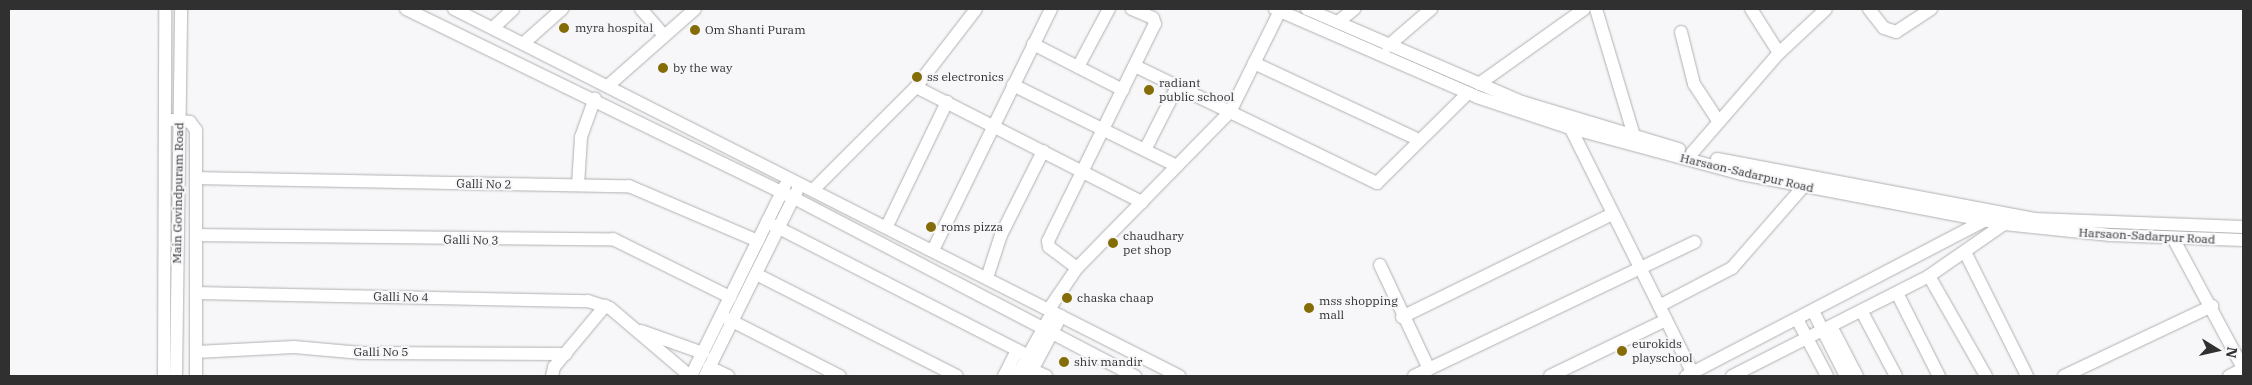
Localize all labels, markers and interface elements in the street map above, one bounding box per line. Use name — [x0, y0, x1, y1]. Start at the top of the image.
marker: myra hospital — [557, 21, 571, 35]
place label: myra hospital — [575, 21, 653, 35]
place label: Om Shanti Puram — [705, 23, 806, 37]
marker: Om Shanti Puram — [689, 24, 701, 36]
place label: by the way — [673, 61, 732, 75]
marker: by the way — [657, 62, 669, 74]
place label: ss electronics — [927, 70, 1004, 84]
marker: ss electronics — [911, 71, 923, 83]
place label: radiant public school — [1159, 76, 1234, 104]
marker: radiant public school — [1143, 84, 1155, 96]
street label: Main Govindpuram Road — [170, 122, 186, 264]
street label: Harsaon-Sadarpur Road — [1679, 151, 1815, 195]
street label: Galli No 2 — [456, 176, 512, 192]
place label: roms pizza — [941, 220, 1003, 234]
marker: roms pizza — [925, 221, 937, 233]
street label: Harsaon-Sadarpur Road — [2078, 225, 2216, 247]
place label: chaudhary pet shop — [1123, 229, 1184, 257]
street label: Galli No 3 — [443, 232, 499, 248]
marker: chaudhary pet shop — [1107, 237, 1119, 249]
street label: Galli No 4 — [373, 289, 429, 305]
place label: chaska chaap — [1077, 291, 1154, 305]
marker: chaska chaap — [1061, 292, 1073, 304]
place label: mss shopping mall — [1319, 294, 1398, 322]
marker: mss shopping mall — [1303, 302, 1315, 314]
north arrow — [2192, 325, 2242, 375]
place label: eurokids playschool — [1632, 337, 1692, 365]
street label: Galli No 5 — [353, 345, 409, 359]
marker: eurokids playschool — [1616, 345, 1628, 357]
text: N — [2222, 346, 2242, 360]
place label: shiv mandir — [1074, 355, 1142, 369]
marker: shiv mandir — [1058, 356, 1070, 368]

